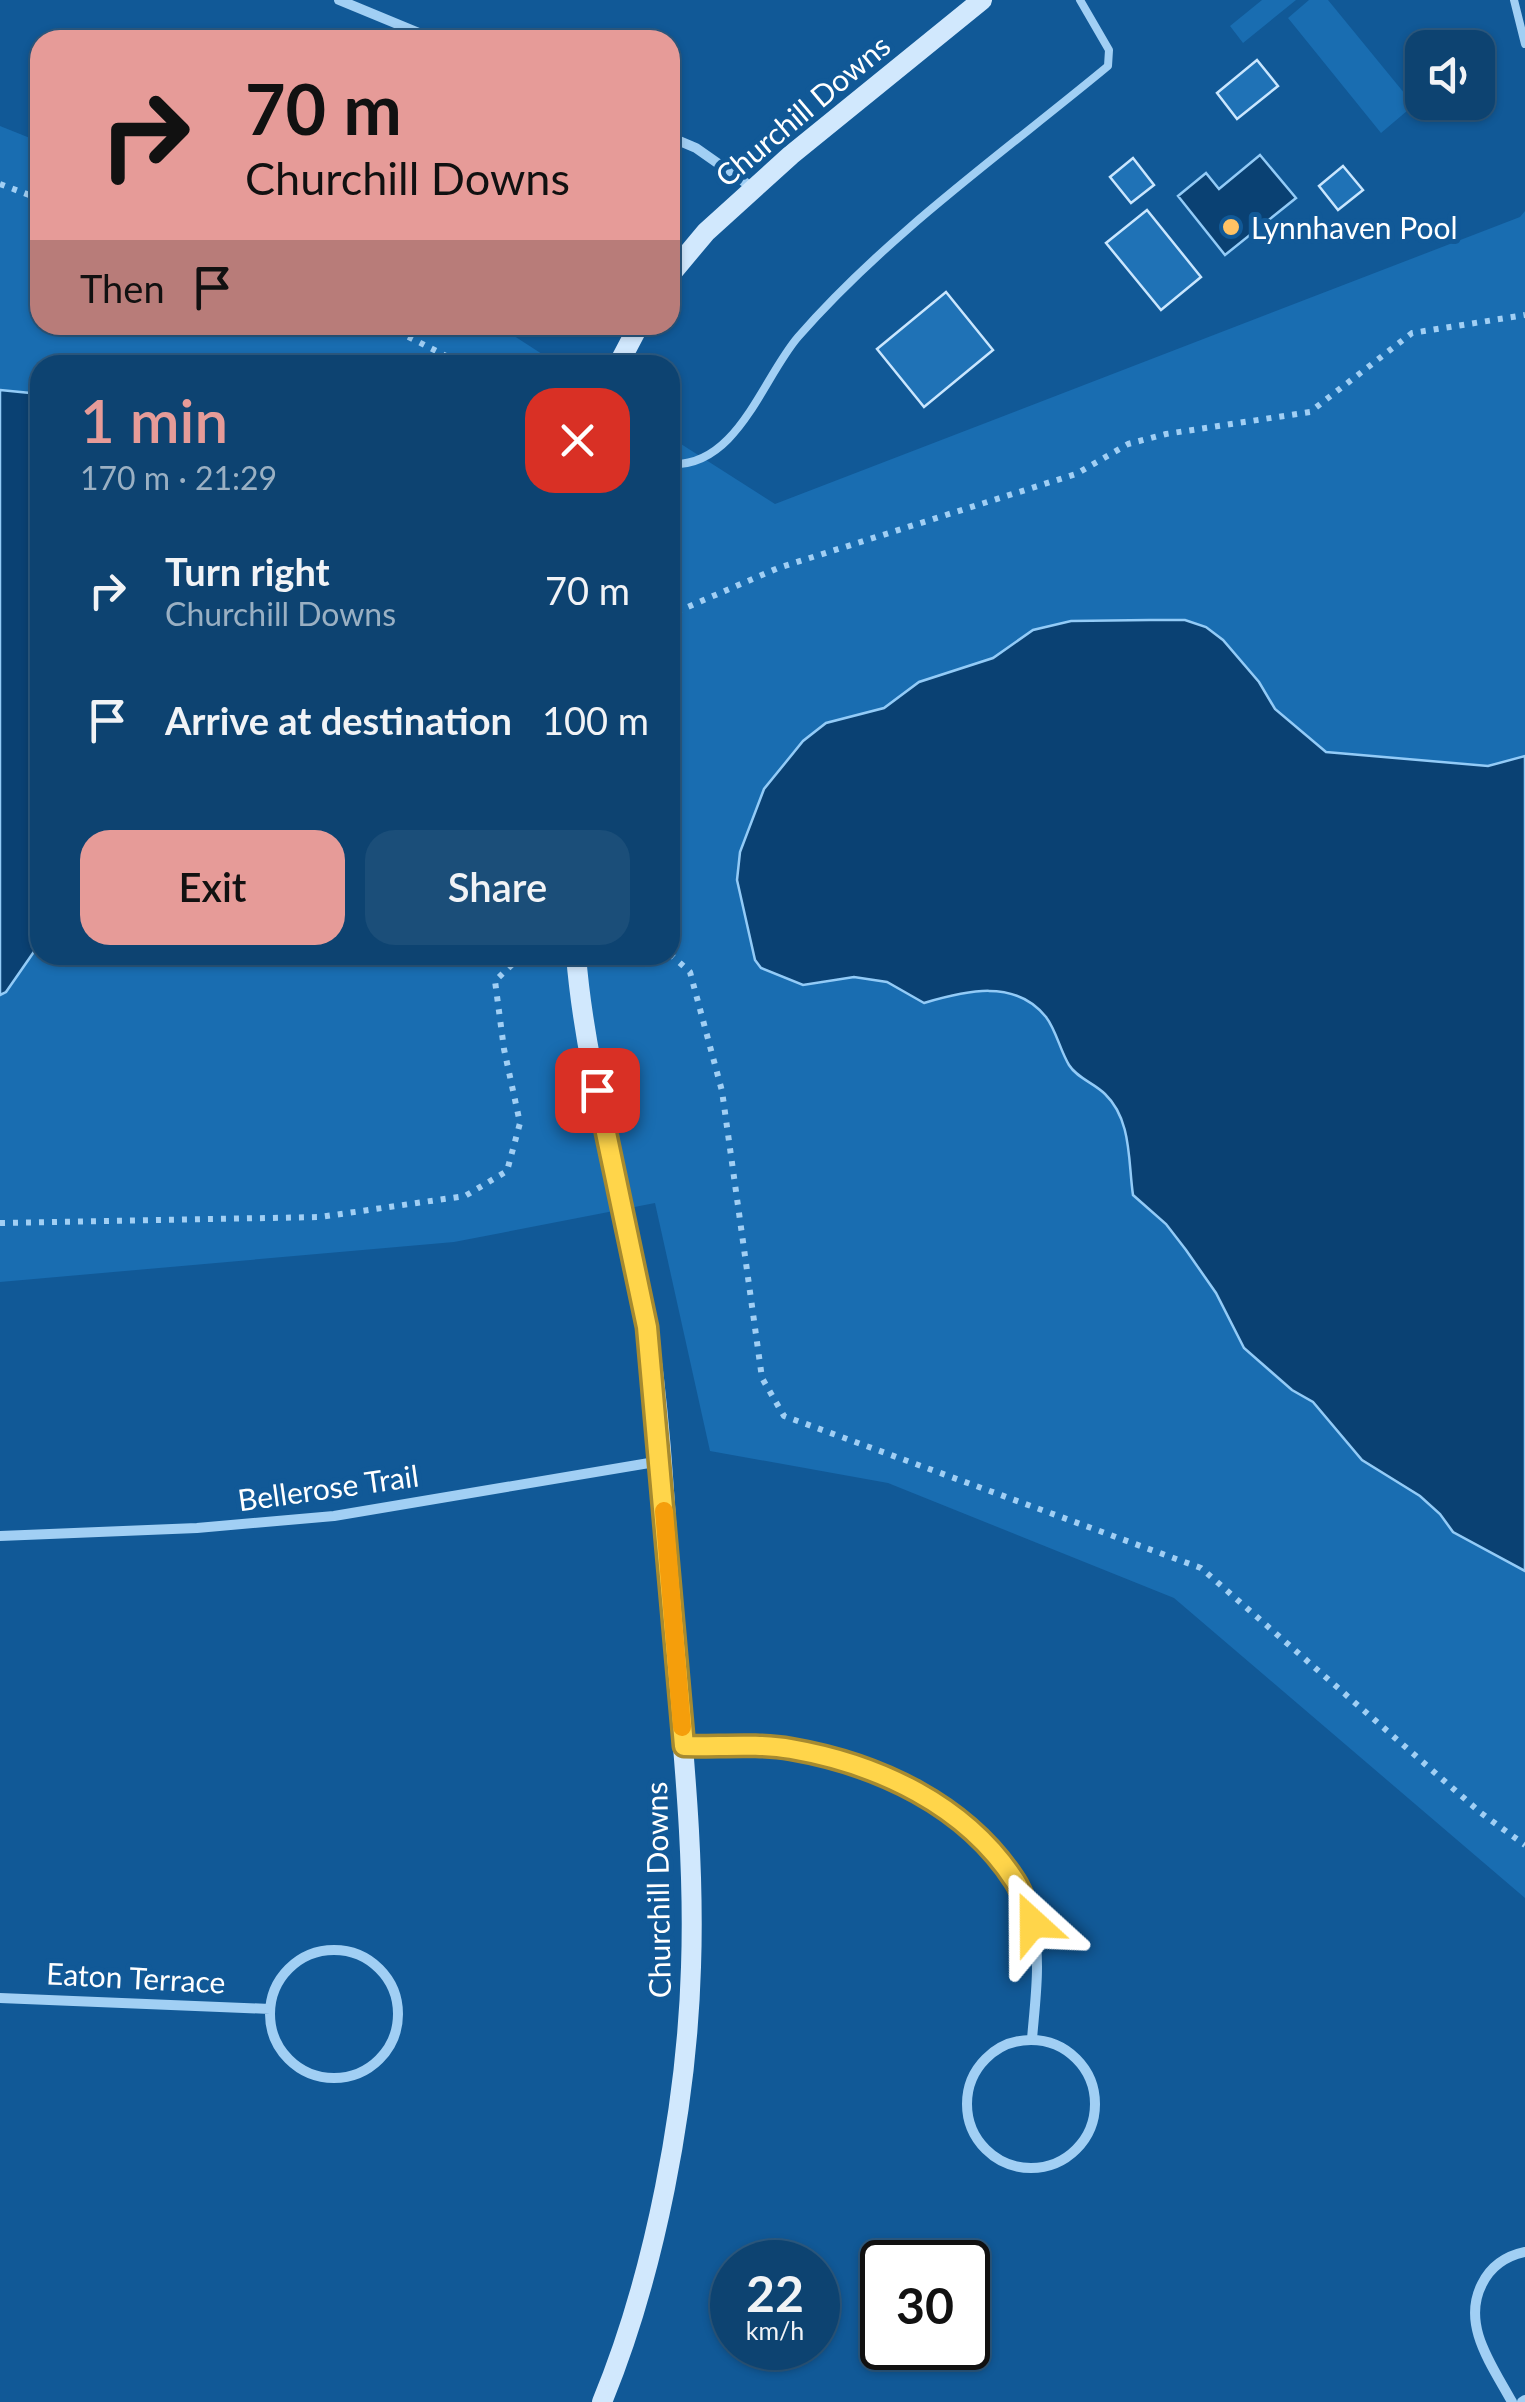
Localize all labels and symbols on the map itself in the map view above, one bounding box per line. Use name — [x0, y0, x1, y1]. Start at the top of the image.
street label: Churchill Downs — [707, 27, 897, 193]
place label: Lynnhaven Pool — [1251, 209, 1458, 245]
marker: Lynnhaven Pool — [1220, 216, 1242, 238]
pin — [555, 1048, 640, 1133]
street label: Bellerose Trail — [235, 1456, 421, 1518]
street label: Churchill Downs — [637, 1781, 677, 1999]
position arrow — [981, 1871, 1085, 1975]
street label: Eaton Terrace — [45, 1954, 227, 2000]
speed limit sign: 30 — [860, 2240, 990, 2370]

